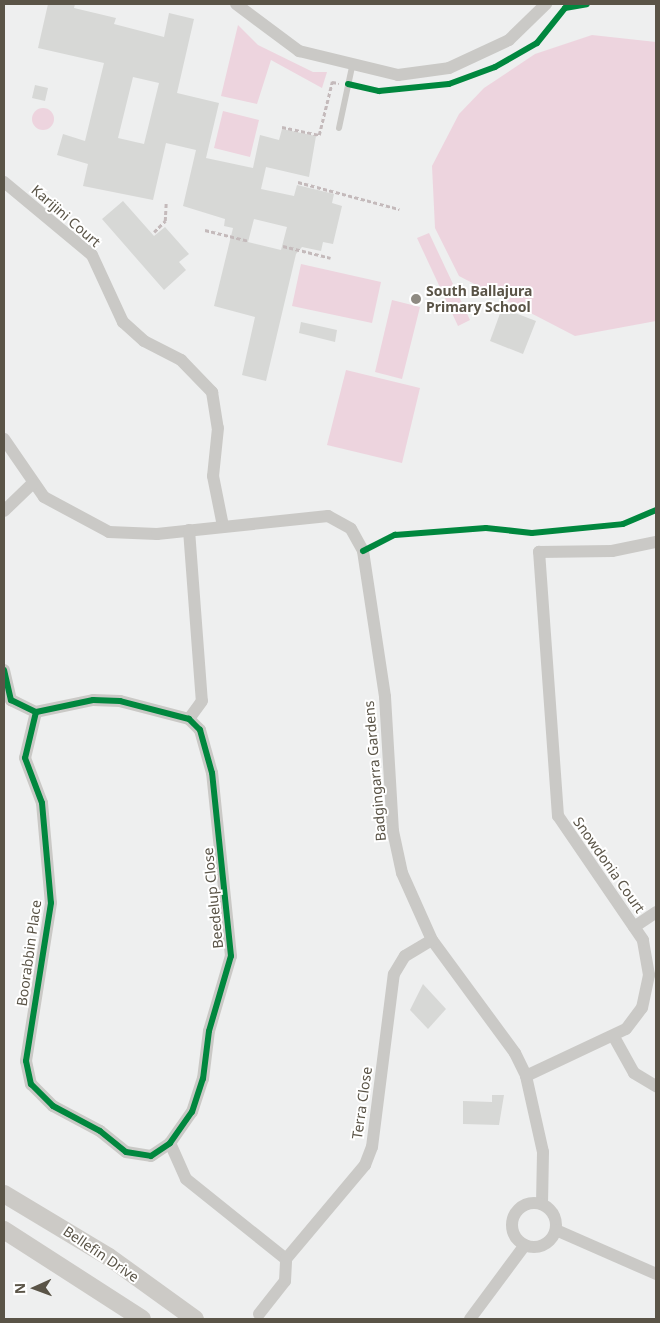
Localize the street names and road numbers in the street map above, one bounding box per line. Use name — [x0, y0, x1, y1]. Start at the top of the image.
street label: Karijini Court — [28, 181, 104, 251]
street label: Badgingarra Gardens — [360, 700, 390, 842]
street label: Snowdonia Court — [570, 814, 648, 916]
street label: Beedelup Close — [199, 847, 227, 949]
street label: Boorabbin Place — [13, 899, 45, 1007]
street label: Terra Close — [349, 1066, 375, 1140]
street label: Bellefin Drive — [60, 1223, 142, 1285]

